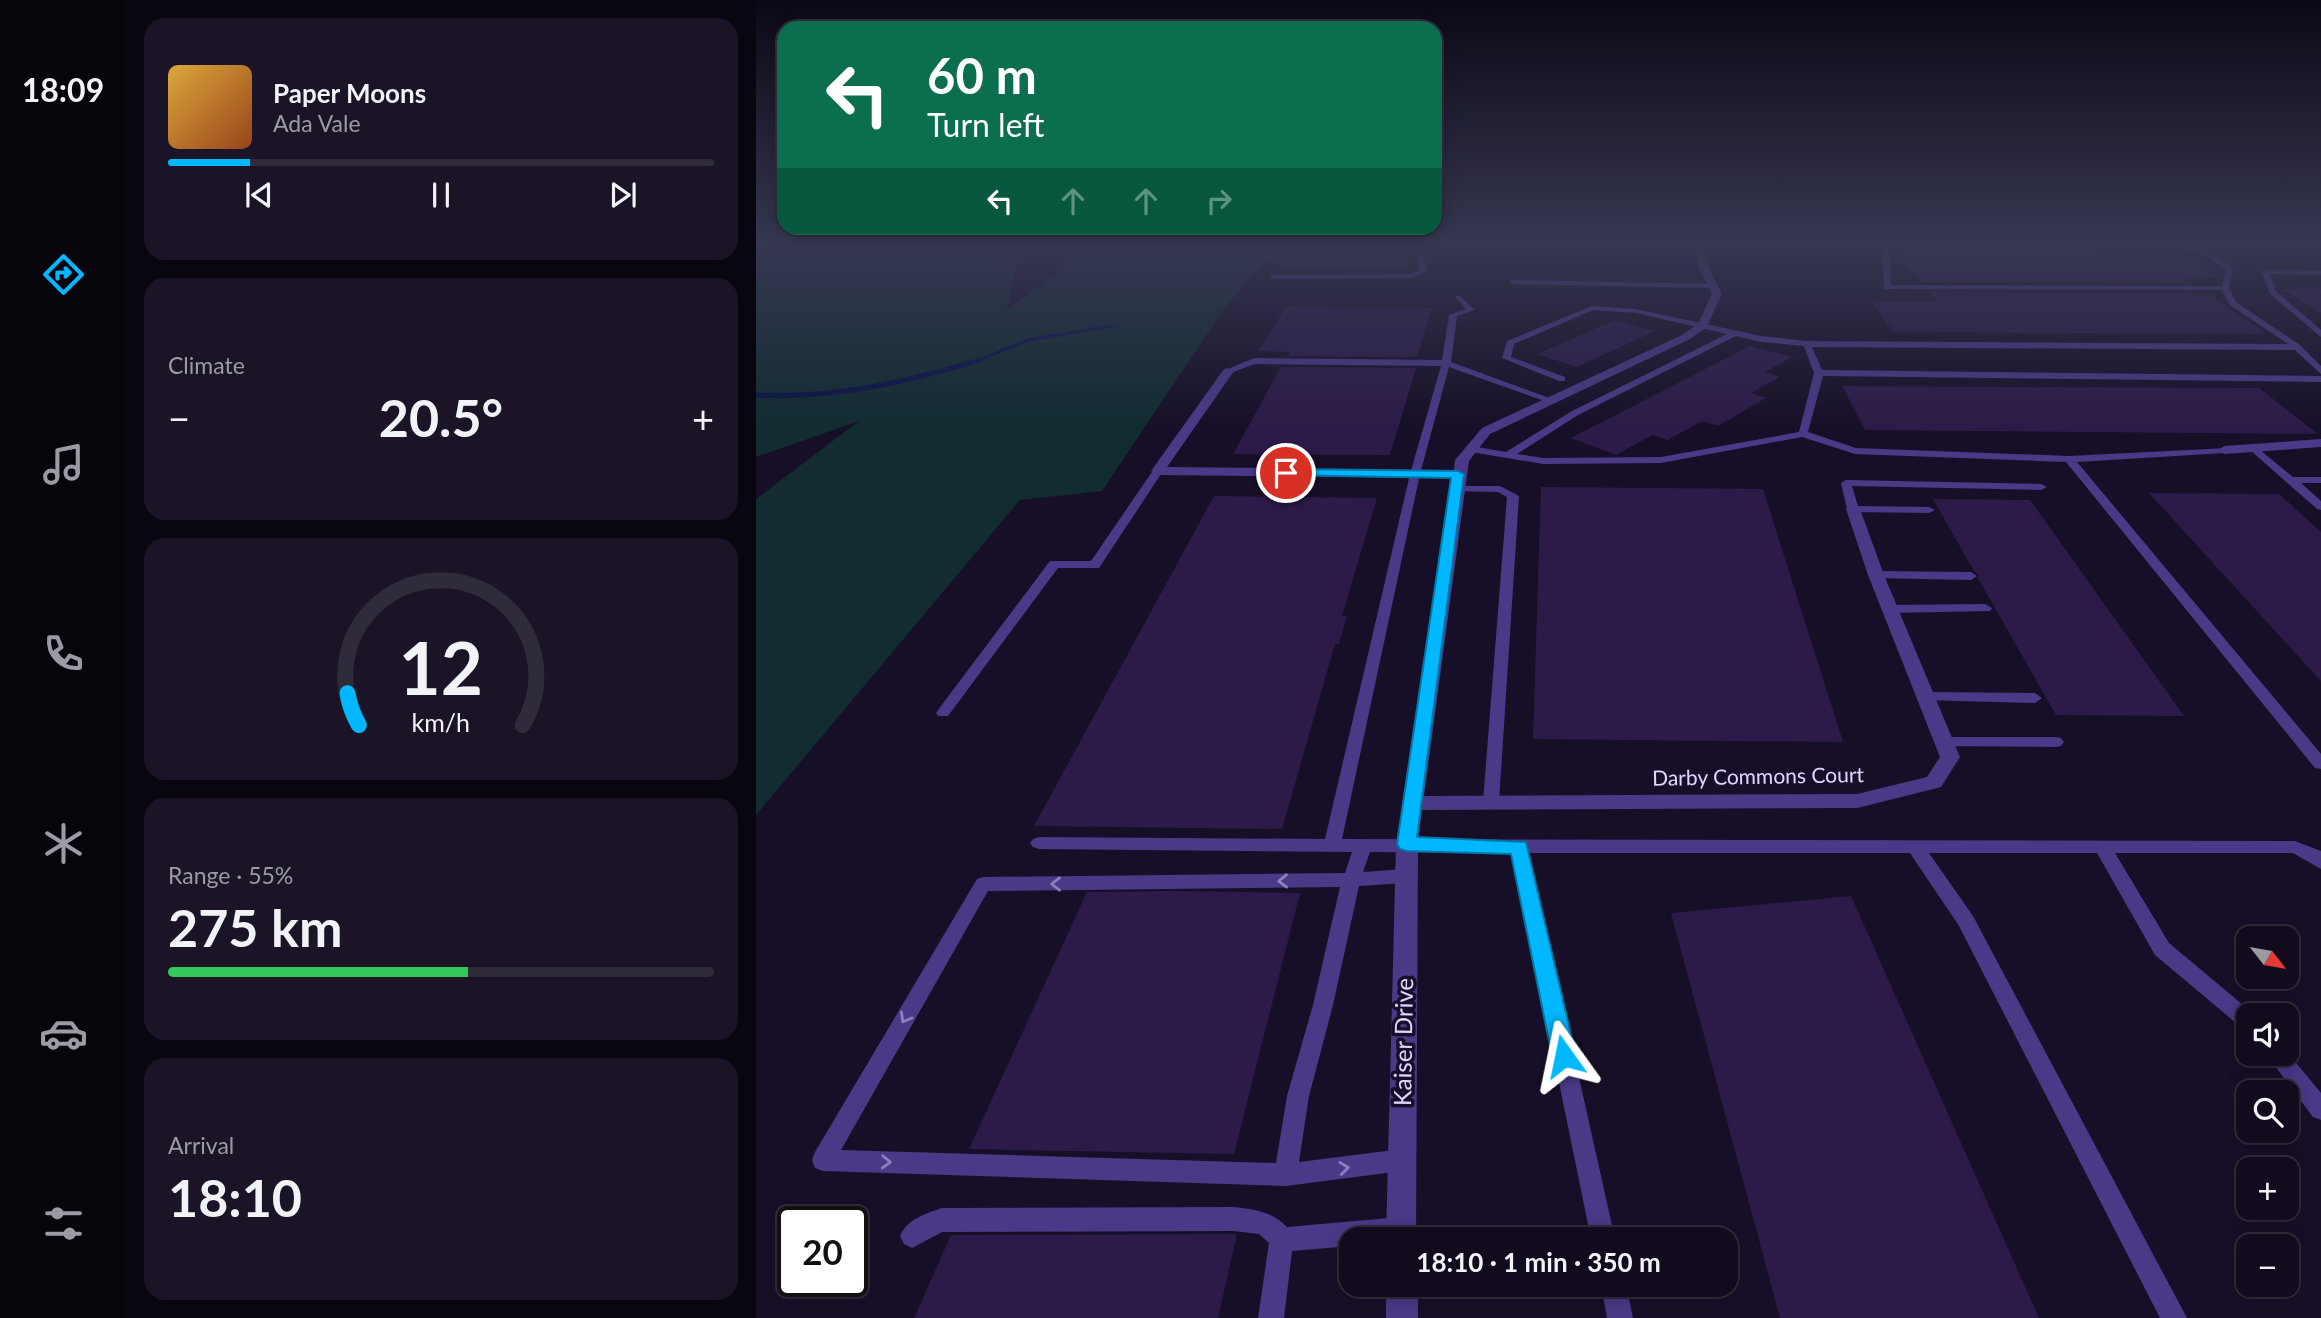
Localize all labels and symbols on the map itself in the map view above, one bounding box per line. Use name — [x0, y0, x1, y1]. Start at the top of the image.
pin — [1256, 443, 1316, 503]
street label: Darby Commons Court — [1652, 761, 1865, 790]
one-way arrow — [1277, 873, 1288, 889]
one-way arrow — [1050, 876, 1060, 892]
north arrow — [2236, 926, 2300, 989]
street label: Kaiser Drive — [1387, 978, 1418, 1106]
one-way arrow — [900, 1011, 913, 1024]
position arrow — [1527, 1019, 1601, 1093]
one-way arrow — [881, 1154, 892, 1170]
one-way arrow — [1338, 1160, 1350, 1175]
speed limit sign: 20 — [777, 1206, 868, 1297]

